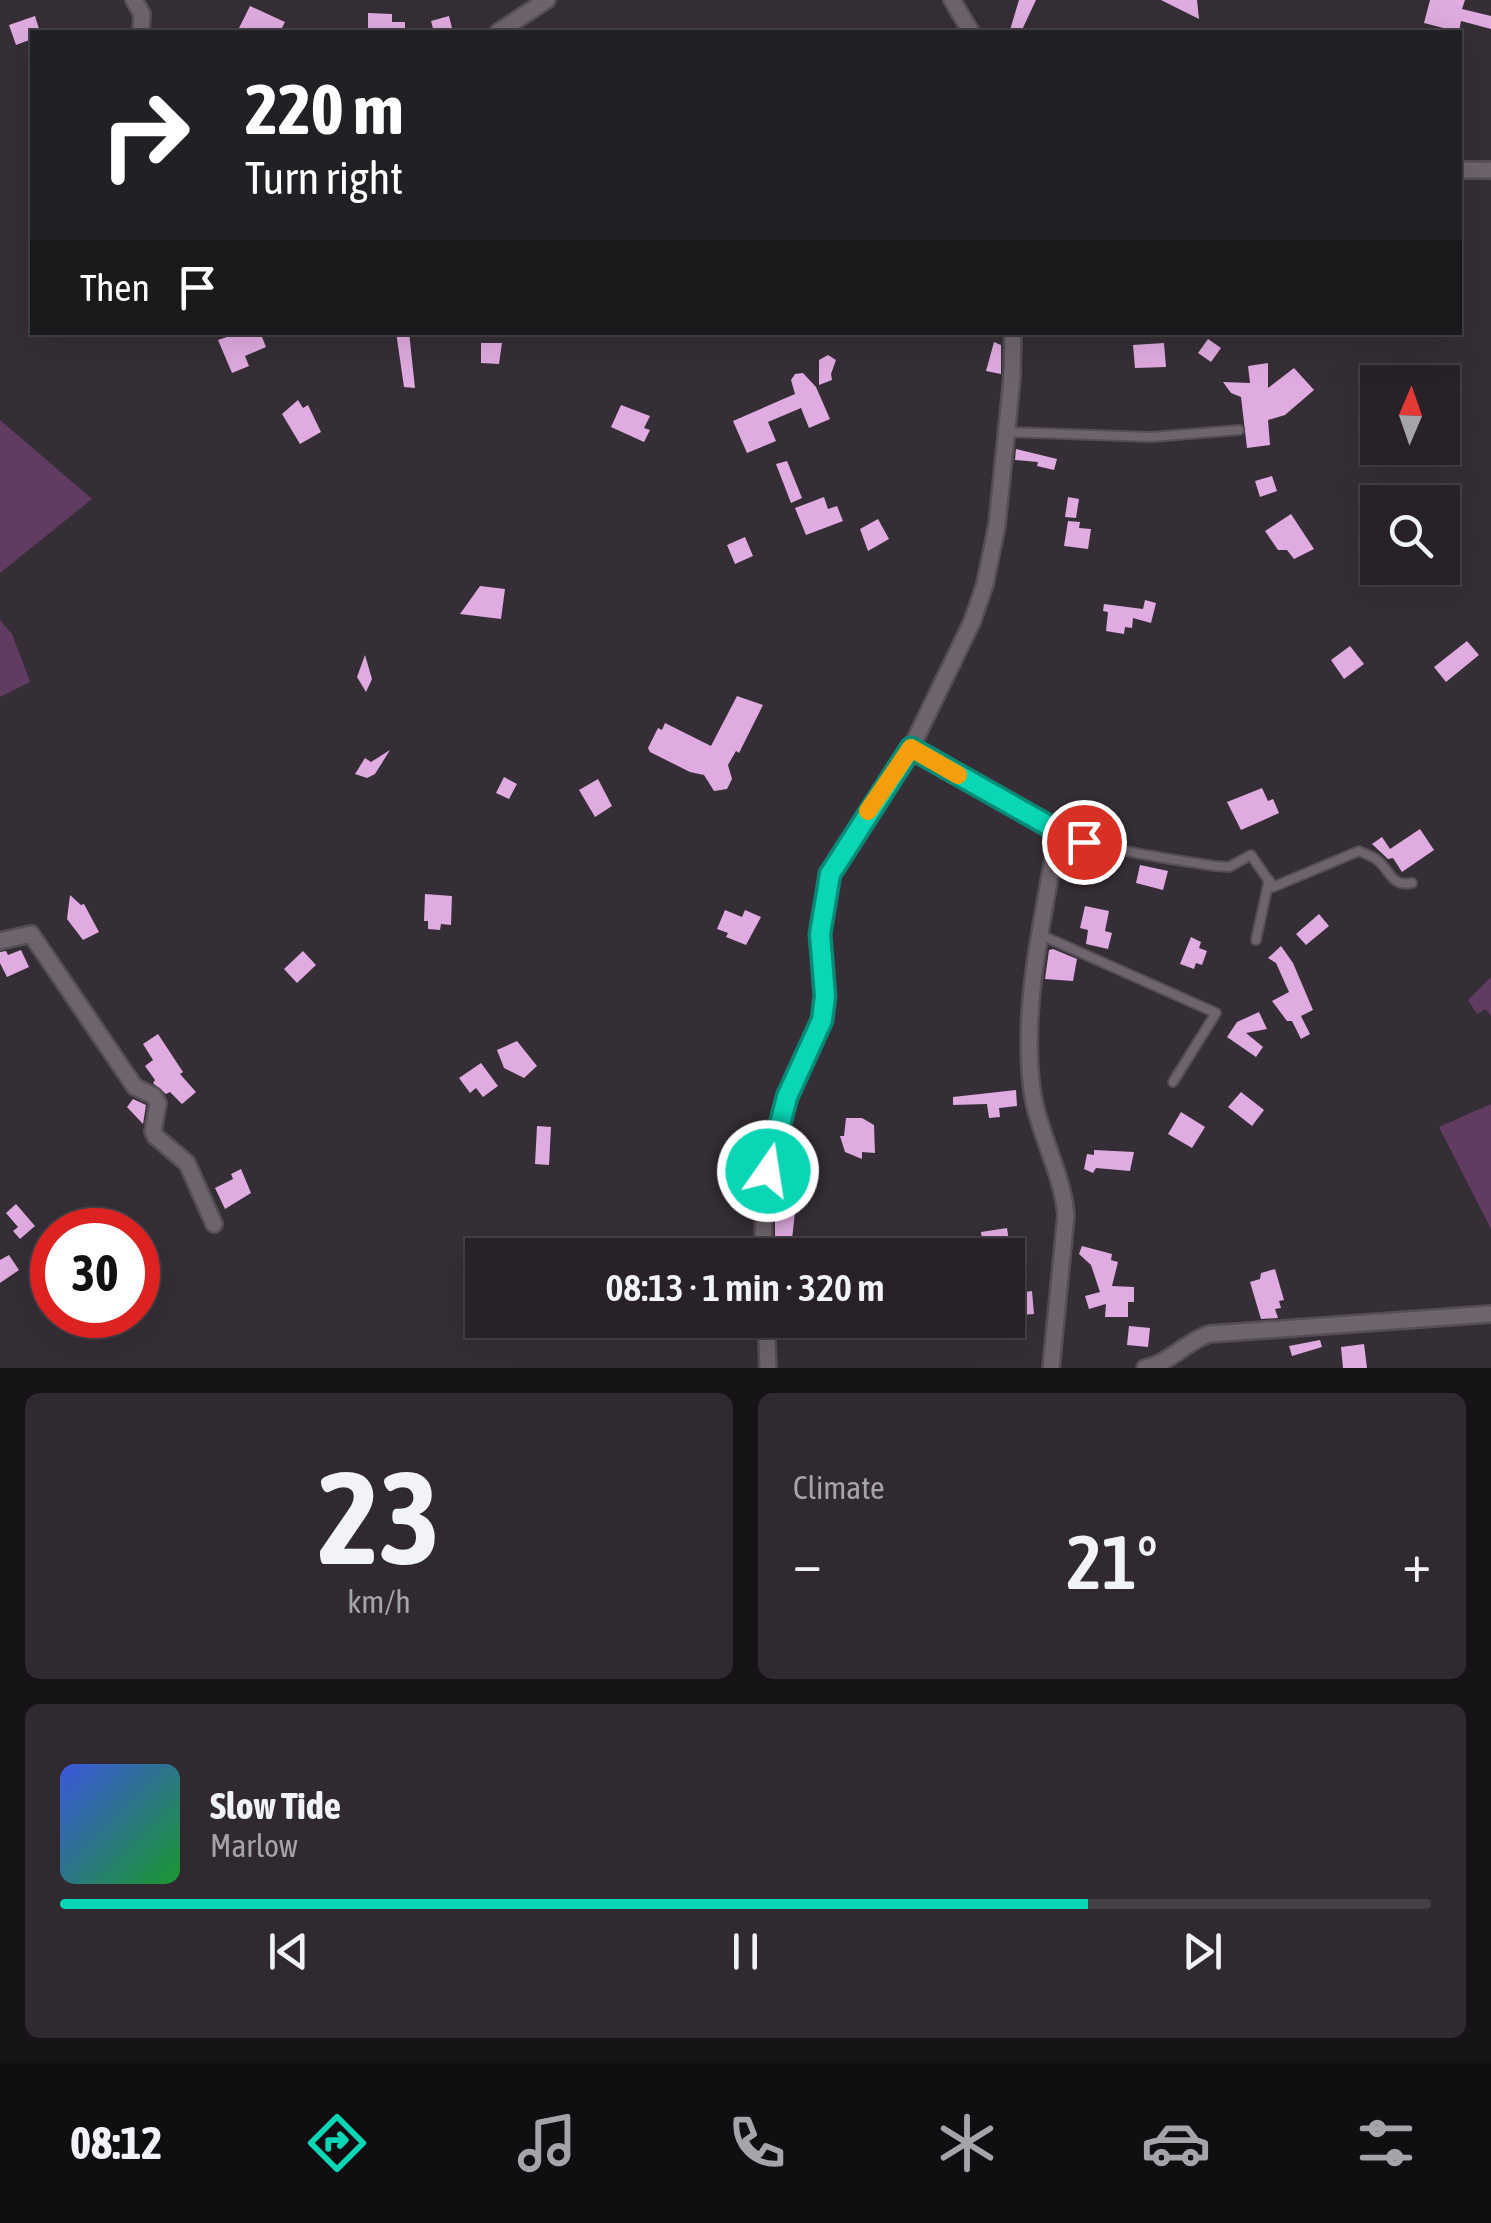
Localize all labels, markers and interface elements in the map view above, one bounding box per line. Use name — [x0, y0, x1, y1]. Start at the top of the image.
text: 220 m — [245, 69, 404, 149]
icon: right — [80, 70, 210, 200]
text: Turn right — [245, 152, 403, 204]
icon: arrive — [170, 260, 225, 315]
text: Then — [80, 266, 150, 309]
north arrow — [1360, 365, 1460, 465]
map controls — [1360, 365, 1460, 585]
button: search — [1360, 485, 1460, 585]
pin — [1042, 800, 1127, 885]
icon: arrive — [1057, 815, 1112, 870]
position arrow — [716, 1119, 820, 1223]
speed limit sign: 30 — [30, 1208, 160, 1338]
text: 08:13 · 1 min · 320 m — [605, 1266, 885, 1309]
text: 23 — [318, 1443, 440, 1592]
text: Climate — [793, 1469, 885, 1506]
text: 21° — [1066, 1519, 1158, 1605]
text: − — [793, 1531, 822, 1594]
text: + — [1402, 1531, 1431, 1594]
text: km/h — [347, 1583, 411, 1620]
text: Slow Tide — [210, 1784, 341, 1827]
text: Marlow — [210, 1827, 298, 1864]
icon: previous — [261, 1924, 316, 1979]
icon: pause — [718, 1924, 773, 1979]
icon: next — [1175, 1924, 1230, 1979]
icon: directions — [302, 2108, 372, 2178]
icon: music — [512, 2108, 582, 2178]
icon: phone — [722, 2108, 792, 2178]
icon: climate — [932, 2108, 1002, 2178]
icon: car — [1141, 2108, 1211, 2178]
icon: filters — [1351, 2108, 1421, 2178]
text: 08:12 — [70, 2117, 163, 2169]

